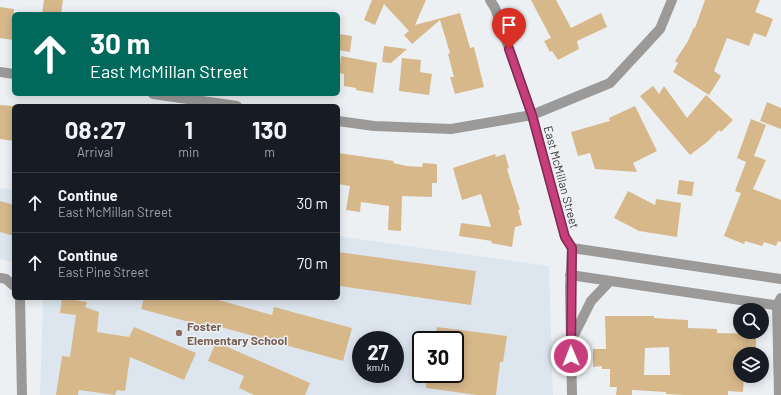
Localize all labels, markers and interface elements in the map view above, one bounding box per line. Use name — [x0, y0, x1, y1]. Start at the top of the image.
pin — [492, 8, 526, 49]
icon: arrive — [498, 14, 520, 36]
text: 30 m — [90, 26, 150, 60]
icon: ahead — [24, 28, 76, 80]
text: East McMillan Street — [90, 60, 249, 82]
text: 08:27 — [65, 115, 126, 144]
text: 1 — [185, 115, 193, 144]
text: 130 — [252, 115, 287, 144]
street label: East McMillan Street — [542, 124, 582, 230]
text: Arrival — [77, 144, 113, 160]
text: min — [178, 144, 199, 160]
text: m — [264, 144, 275, 160]
text: Continue — [58, 186, 118, 204]
icon: ahead — [24, 192, 46, 214]
text: 30 m — [296, 194, 328, 212]
text: East McMillan Street — [58, 204, 172, 220]
text: Continue — [58, 246, 118, 264]
icon: ahead — [24, 252, 46, 274]
text: 70 m — [297, 254, 328, 272]
text: East Pine Street — [58, 264, 149, 280]
map controls — [733, 303, 769, 383]
button: search — [733, 303, 769, 339]
place label: Foster Elementary School — [187, 319, 287, 347]
marker: Foster Elementary School — [174, 328, 184, 338]
speed limit sign: 30 — [412, 331, 464, 383]
position arrow — [550, 335, 592, 377]
text: 27 — [367, 340, 389, 364]
button: layers — [733, 347, 769, 383]
text: km/h — [367, 361, 389, 373]

